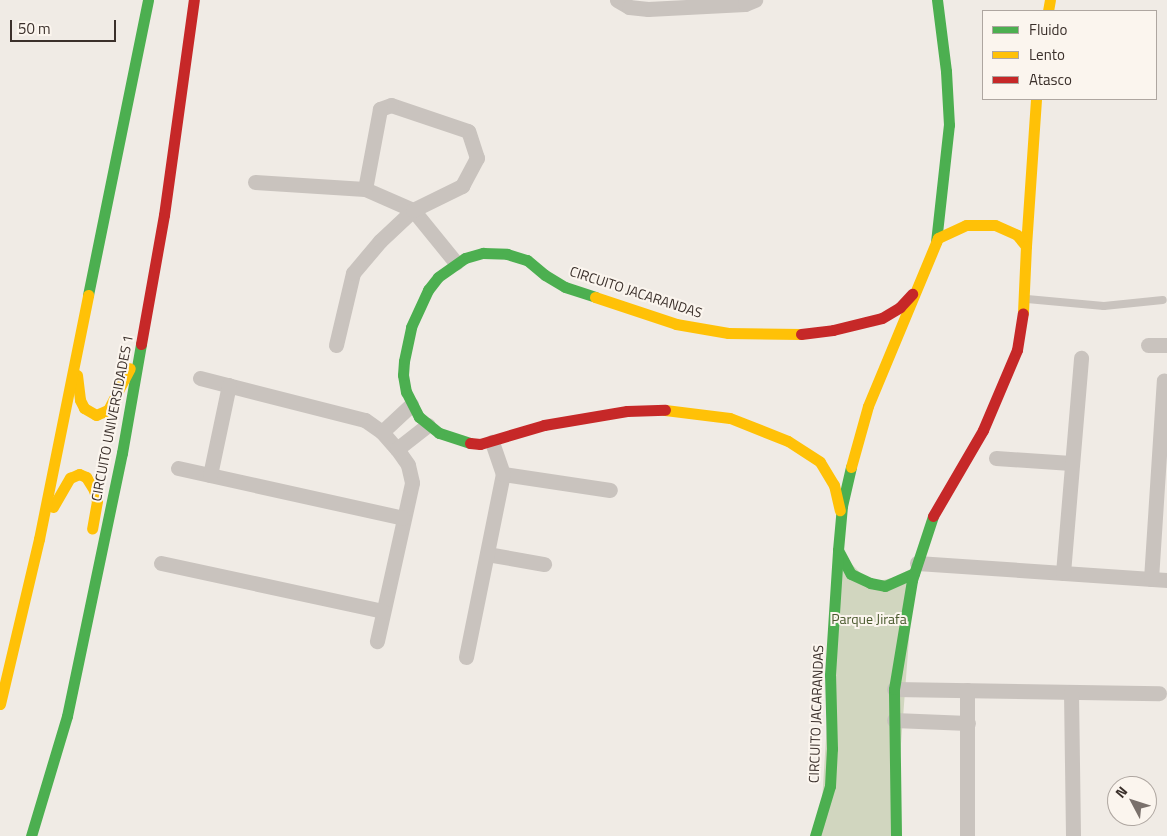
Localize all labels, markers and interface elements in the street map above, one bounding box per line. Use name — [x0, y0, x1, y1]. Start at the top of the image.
scale bar — [12, 10, 119, 42]
legend — [982, 10, 1157, 100]
text: 50 m — [18, 17, 51, 40]
text: Fluido — [1029, 18, 1067, 41]
text: Lento — [1029, 43, 1065, 66]
text: Atasco — [1029, 68, 1072, 91]
street label: CIRCUITO JACARANDAS — [568, 263, 704, 321]
street label: CIRCUITO UNIVERSIDADES 1 — [88, 333, 136, 503]
park label: Parque Jirafa — [831, 611, 907, 627]
street label: CIRCUITO JACARANDAS — [805, 645, 827, 783]
north arrow — [1107, 776, 1157, 826]
text: N — [1110, 781, 1132, 802]

